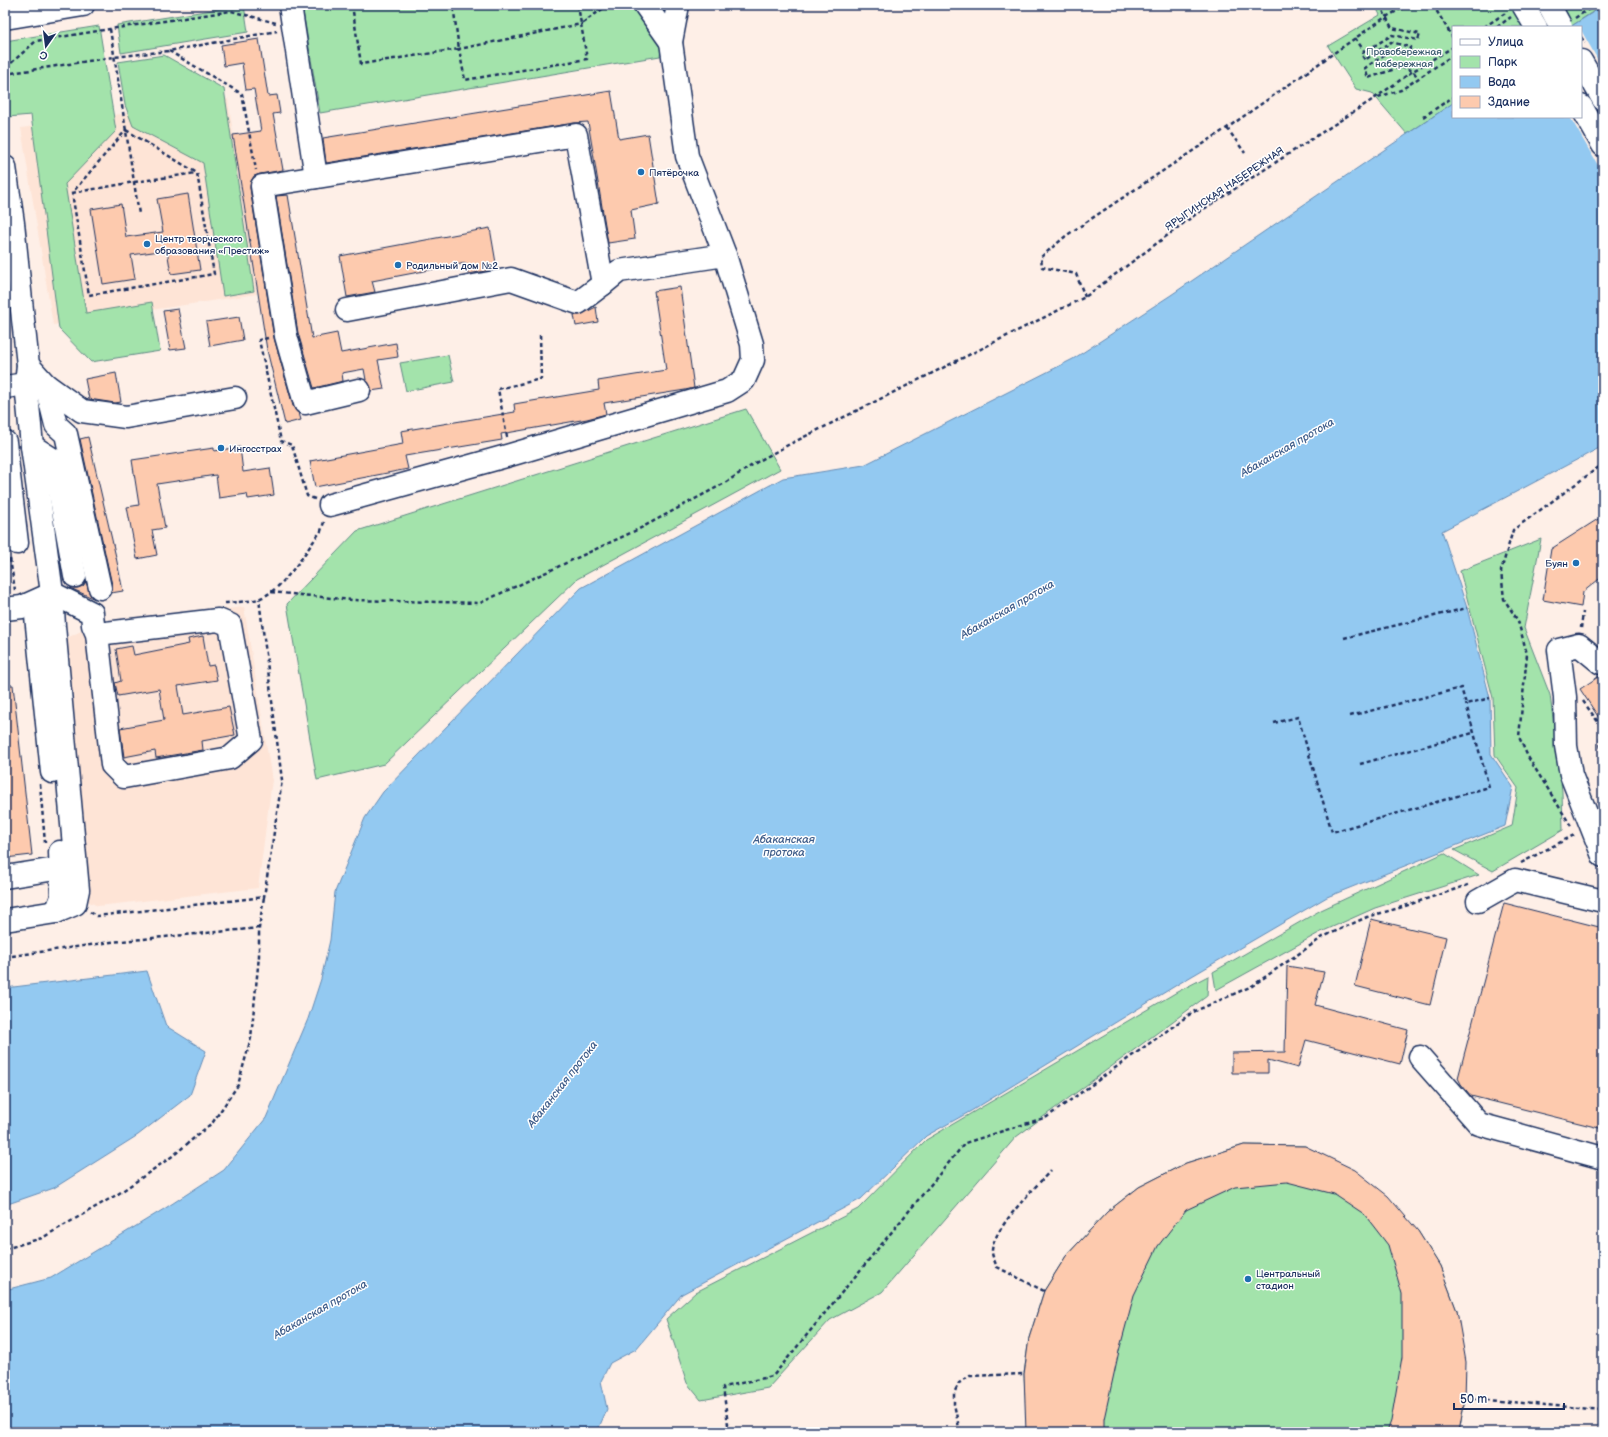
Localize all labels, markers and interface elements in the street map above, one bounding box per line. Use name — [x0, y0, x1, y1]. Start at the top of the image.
north arrow — [26, 26, 66, 66]
legend — [1452, 26, 1582, 118]
text: Улица — [1488, 35, 1524, 50]
park label: Правобережная набережная — [1366, 46, 1442, 70]
text: С — [38, 48, 49, 62]
text: Парк — [1488, 55, 1518, 70]
text: Вода — [1488, 75, 1516, 90]
text: Здание — [1488, 95, 1530, 110]
street label: ЯРЫГИНСКАЯ НАБЕРЕЖНАЯ — [1163, 145, 1286, 233]
marker: Пятёрочка — [636, 167, 646, 177]
place label: Пятёрочка — [649, 167, 699, 179]
place label: Центр творческого образования «Престиж» — [155, 233, 270, 257]
marker: Центр творческого образования «Престиж» — [142, 239, 152, 249]
marker: Родильный дом №2 — [393, 260, 403, 270]
place label: Родильный дом №2 — [406, 260, 498, 272]
water label: Абаканская протока — [1237, 415, 1337, 480]
marker: Ингосстрах — [216, 443, 226, 453]
place label: Ингосстрах — [229, 443, 282, 455]
place label: Буян — [1545, 558, 1568, 570]
marker: Буян — [1571, 558, 1581, 568]
water label: Абаканская протока — [957, 577, 1057, 642]
water label: Абаканская протока — [752, 833, 815, 859]
water label: Абаканская протока — [524, 1038, 600, 1131]
place label: Центральный стадион — [1256, 1268, 1321, 1292]
marker: Центральный стадион — [1243, 1274, 1253, 1284]
water label: Абаканская протока — [270, 1277, 370, 1342]
scale bar — [1454, 1385, 1564, 1411]
text: 50 m — [1460, 1392, 1487, 1407]

